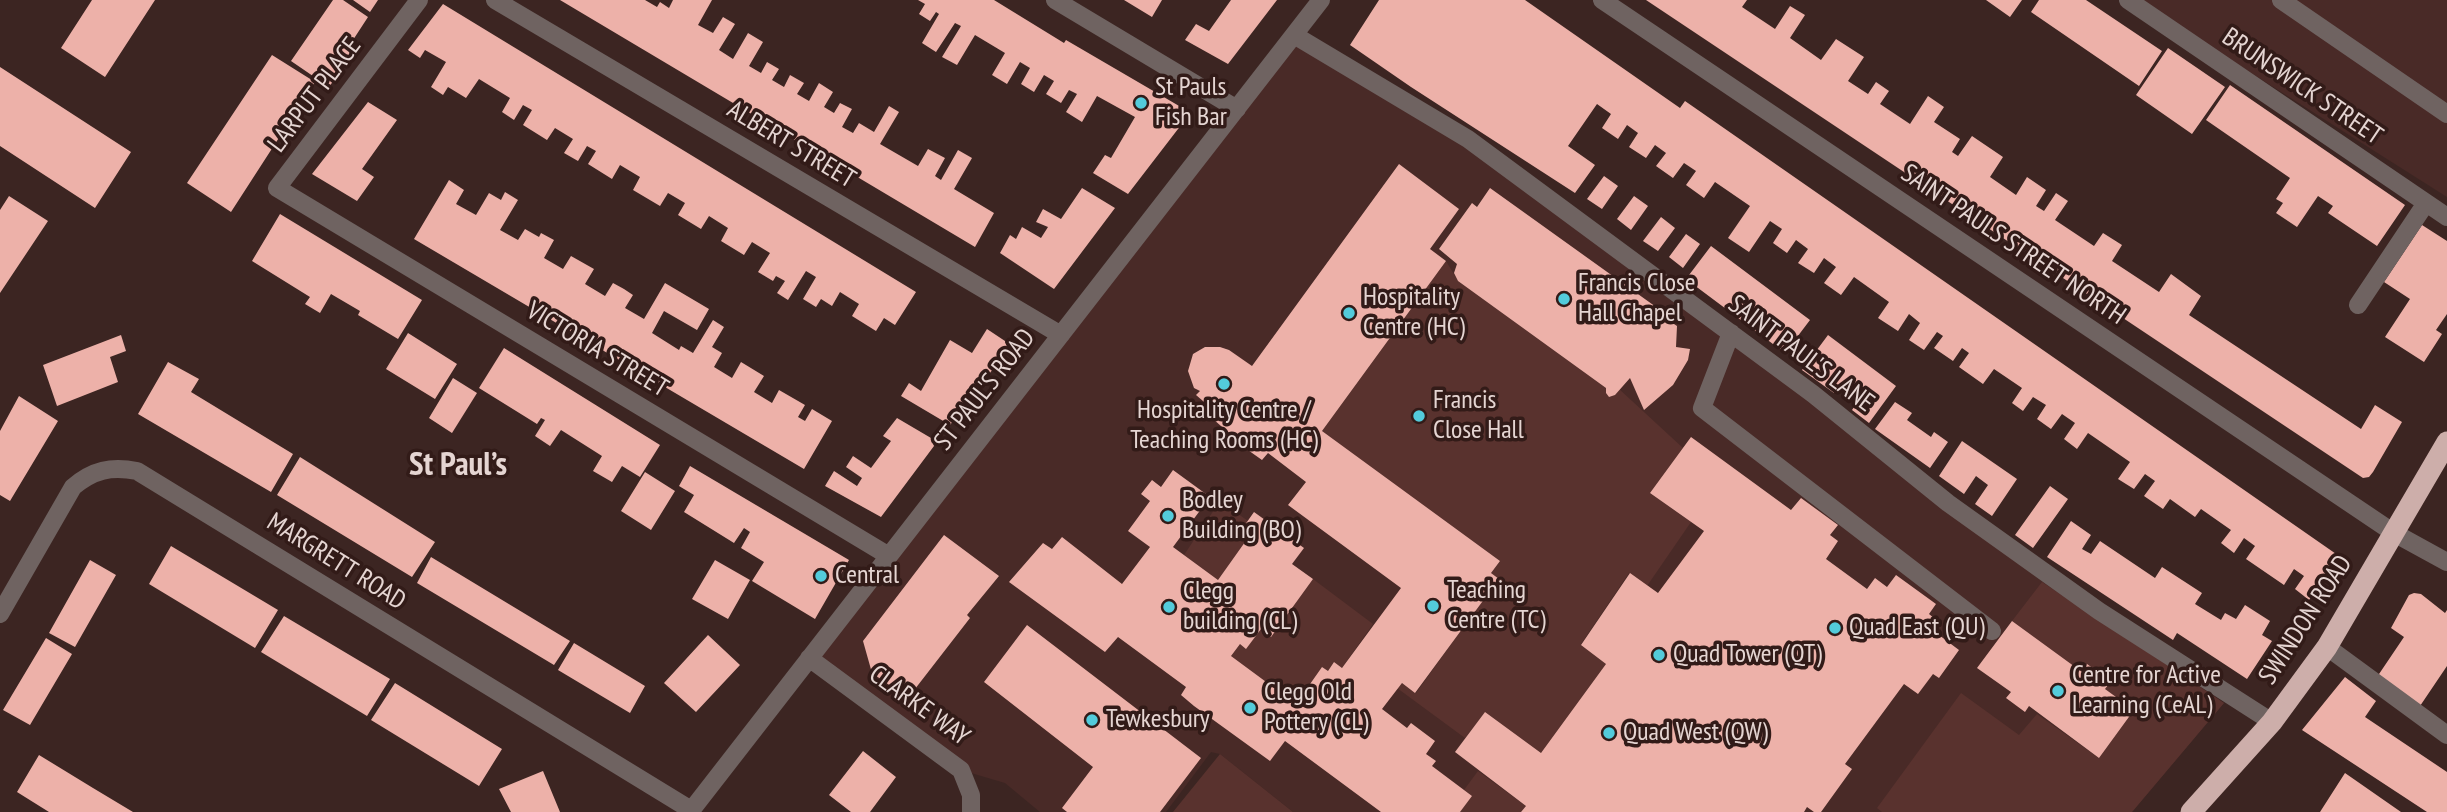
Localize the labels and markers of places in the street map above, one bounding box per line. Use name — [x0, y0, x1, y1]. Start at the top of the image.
place label: St Pauls Fish Bar — [1155, 72, 1227, 134]
marker: St Pauls Fish Bar — [1133, 95, 1149, 111]
place label: Francis Close Hall Chapel — [1578, 268, 1696, 330]
place label: Hospitality Centre (HC) — [1363, 282, 1465, 344]
marker: Francis Close Hall Chapel — [1556, 291, 1572, 307]
marker: Hospitality Centre (HC) — [1341, 305, 1357, 321]
marker: Hospitality Centre / Teaching Rooms (HC) — [1216, 376, 1232, 392]
place label: Francis Close Hall — [1433, 385, 1524, 446]
place label: Hospitality Centre / Teaching Rooms (HC) — [1130, 395, 1318, 457]
marker: Francis Close Hall — [1411, 408, 1427, 424]
place label: Bodley Building (BO) — [1182, 485, 1301, 546]
marker: Bodley Building (BO) — [1160, 508, 1176, 524]
place label: Central — [835, 560, 899, 592]
marker: Central — [813, 568, 829, 584]
place label: Teaching Centre (TC) — [1447, 575, 1546, 636]
place label: Clegg building (CL) — [1183, 576, 1297, 638]
marker: Teaching Centre (TC) — [1425, 598, 1441, 614]
marker: Clegg building (CL) — [1161, 599, 1177, 615]
place label: Quad East (QU) — [1849, 612, 1985, 644]
marker: Quad East (QU) — [1827, 620, 1843, 636]
place label: Quad Tower (QT) — [1673, 639, 1822, 671]
marker: Quad Tower (QT) — [1651, 647, 1667, 663]
place label: Centre for Active Learning (CeAL) — [2072, 660, 2221, 722]
place label: Clegg Old Pottery (CL) — [1264, 677, 1368, 738]
marker: Centre for Active Learning (CeAL) — [2050, 683, 2066, 699]
marker: Clegg Old Pottery (CL) — [1242, 700, 1258, 716]
place label: Tewkesbury — [1106, 704, 1210, 736]
marker: Tewkesbury — [1084, 712, 1100, 728]
place label: Quad West (QW) — [1623, 717, 1768, 749]
marker: Quad West (QW) — [1601, 725, 1617, 741]

